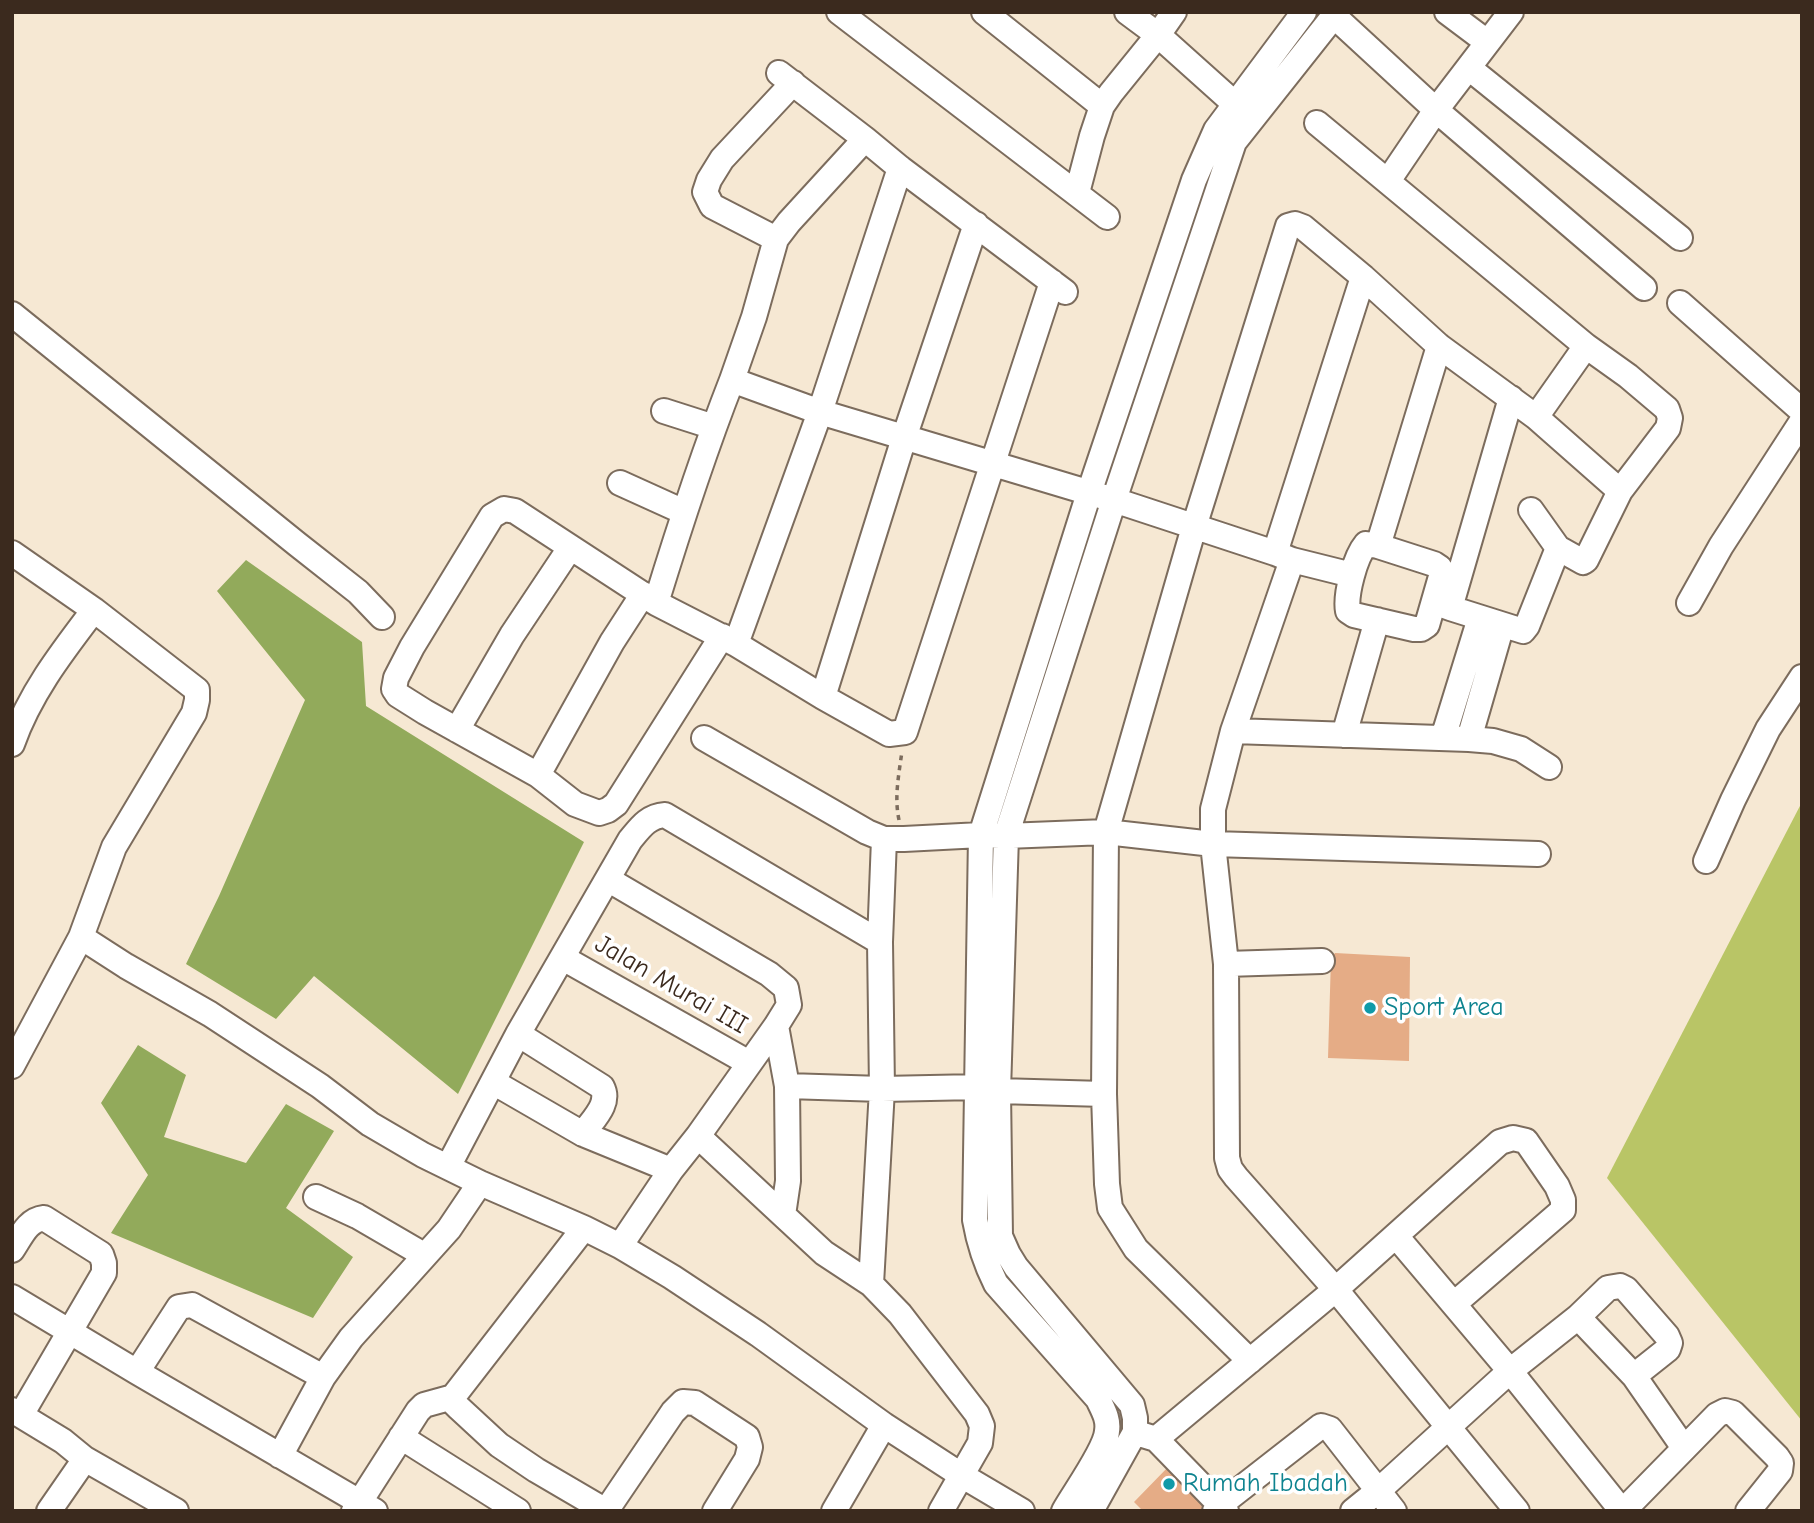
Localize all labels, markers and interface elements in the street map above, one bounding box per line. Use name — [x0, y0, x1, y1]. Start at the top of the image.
street label: Jalan Murai III — [589, 929, 753, 1041]
place label: Sport Area — [1384, 992, 1504, 1024]
marker: Sport Area — [1362, 1000, 1378, 1016]
place label: Rumah Ibadah — [1183, 1468, 1348, 1500]
marker: Rumah Ibadah — [1161, 1476, 1177, 1492]

